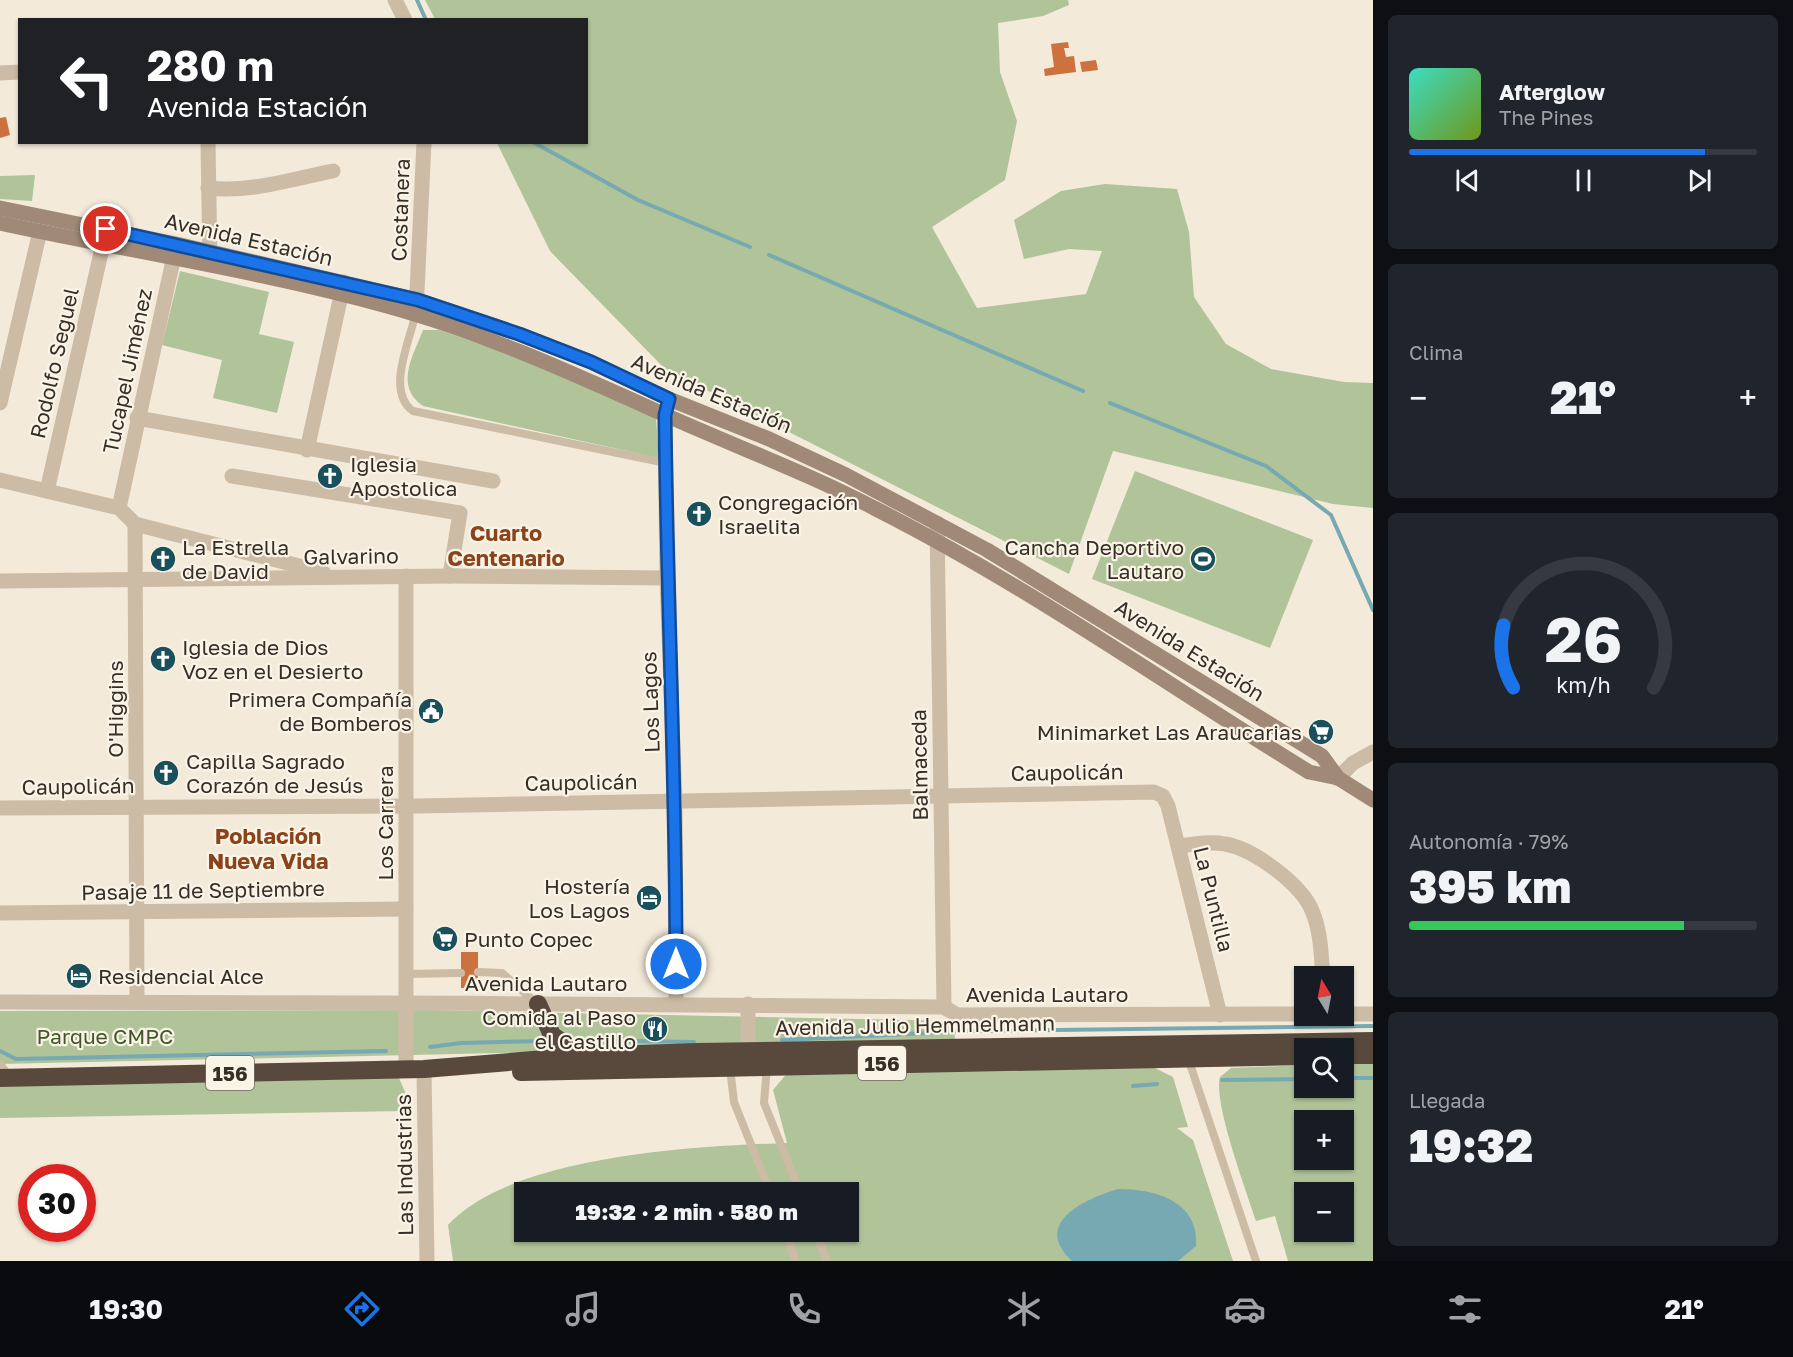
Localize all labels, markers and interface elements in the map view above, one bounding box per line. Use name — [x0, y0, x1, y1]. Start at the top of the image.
text: 280 m — [147, 40, 274, 90]
icon: left — [48, 42, 126, 120]
text: Afterglow — [1499, 78, 1605, 105]
text: Avenida Estación — [147, 91, 368, 123]
text: The Pines — [1499, 105, 1593, 129]
street label: Costanera — [385, 158, 415, 262]
icon: previous — [1451, 164, 1484, 197]
icon: pause — [1567, 164, 1600, 197]
icon: next — [1683, 164, 1716, 197]
pin — [80, 203, 131, 254]
street label: Avenida Estación — [162, 207, 336, 271]
icon: arrive — [89, 212, 122, 245]
street label: Rodolfo Seguel — [24, 285, 84, 441]
street label: Tucapel Jiménez — [97, 286, 157, 456]
text: Clima — [1409, 340, 1463, 364]
street label: Avenida Estación — [628, 347, 796, 439]
text: 21° — [1550, 370, 1616, 424]
text: − — [1409, 378, 1427, 417]
text: + — [1739, 378, 1757, 417]
place label: Iglesia Apostolica — [350, 451, 457, 501]
church icon: Iglesia Apostolica — [315, 461, 345, 491]
place label: Congregación Israelita — [718, 489, 858, 539]
church icon: Congregación Israelita — [684, 499, 714, 529]
district label: Cuarto Centenario — [447, 519, 565, 571]
place label: La Estrella de David — [182, 534, 289, 584]
place label: Cancha Deportivo Lautaro — [1004, 534, 1184, 584]
street label: Galvarino — [303, 542, 399, 570]
church icon: La Estrella de David — [148, 544, 178, 574]
sports icon: Cancha Deportivo Lautaro — [1188, 544, 1218, 574]
street label: Avenida Estación — [1110, 593, 1270, 707]
text: 26 — [1544, 601, 1622, 676]
place label: Iglesia de Dios Voz en el Desierto — [182, 634, 363, 684]
church icon: Iglesia de Dios Voz en el Desierto — [148, 644, 178, 674]
street label: Los Lagos — [635, 651, 665, 753]
street label: O'Higgins — [102, 660, 128, 758]
text: km/h — [1556, 672, 1610, 698]
place label: Primera Compañía de Bomberos — [228, 686, 412, 736]
public building icon: Primera Compañía de Bomberos — [416, 696, 446, 726]
street label: Balmaceda — [905, 709, 933, 821]
supermarket icon: Minimarket Las Araucarias — [1306, 717, 1336, 747]
place label: Minimarket Las Araucarias — [1037, 719, 1302, 745]
place label: Capilla Sagrado Corazón de Jesús — [186, 748, 363, 798]
church icon: Capilla Sagrado Corazón de Jesús — [151, 758, 181, 788]
street label: Caupolicán — [1010, 758, 1124, 786]
street label: Los Carrera — [372, 765, 398, 881]
street label: Caupolicán — [524, 768, 638, 796]
street label: Caupolicán — [21, 772, 135, 800]
district label: Población Nueva Vida — [208, 822, 329, 874]
text: Autonomía · 79% — [1409, 829, 1568, 853]
street label: La Puntilla — [1188, 844, 1240, 954]
text: 395 km — [1409, 859, 1571, 913]
place label: Hostería Los Lagos — [529, 873, 630, 923]
street label: Pasaje 11 de Septiembre — [81, 875, 325, 905]
hotel icon: Hostería Los Lagos — [634, 883, 664, 913]
supermarket icon: Punto Copec — [430, 924, 460, 954]
place label: Punto Copec — [464, 926, 593, 952]
position arrow — [644, 932, 708, 996]
hotel icon: Residencial Alce — [64, 961, 94, 991]
place label: Residencial Alce — [98, 963, 264, 989]
north arrow — [1294, 966, 1354, 1026]
map controls — [1294, 966, 1354, 1242]
street label: Avenida Lautaro — [465, 970, 627, 996]
street label: Avenida Lautaro — [966, 981, 1128, 1007]
place label: Comida al Paso el Castillo — [482, 1004, 636, 1054]
street label: Avenida Julio Hemmelmann — [775, 1010, 1055, 1040]
restaurant icon: Comida al Paso el Castillo — [640, 1014, 670, 1044]
park label: Parque CMPC — [37, 1023, 173, 1049]
button: search — [1294, 1038, 1354, 1098]
road number: 156 — [858, 1046, 906, 1080]
road number: 156 — [206, 1056, 254, 1090]
text: Llegada — [1409, 1088, 1485, 1112]
street label: Las Industrias — [390, 1094, 418, 1236]
button: + — [1294, 1110, 1354, 1170]
text: 19:32 — [1409, 1118, 1533, 1172]
speed limit sign: 30 — [18, 1164, 96, 1242]
button: − — [1294, 1182, 1354, 1242]
text: 19:32 · 2 min · 580 m — [575, 1198, 798, 1225]
icon: directions — [341, 1288, 383, 1330]
icon: music — [562, 1288, 604, 1330]
icon: phone — [783, 1288, 825, 1330]
icon: climate — [1003, 1288, 1045, 1330]
icon: car — [1224, 1288, 1266, 1330]
icon: filters — [1444, 1288, 1486, 1330]
text: 19:30 — [89, 1293, 163, 1325]
text: 21° — [1665, 1293, 1704, 1325]

